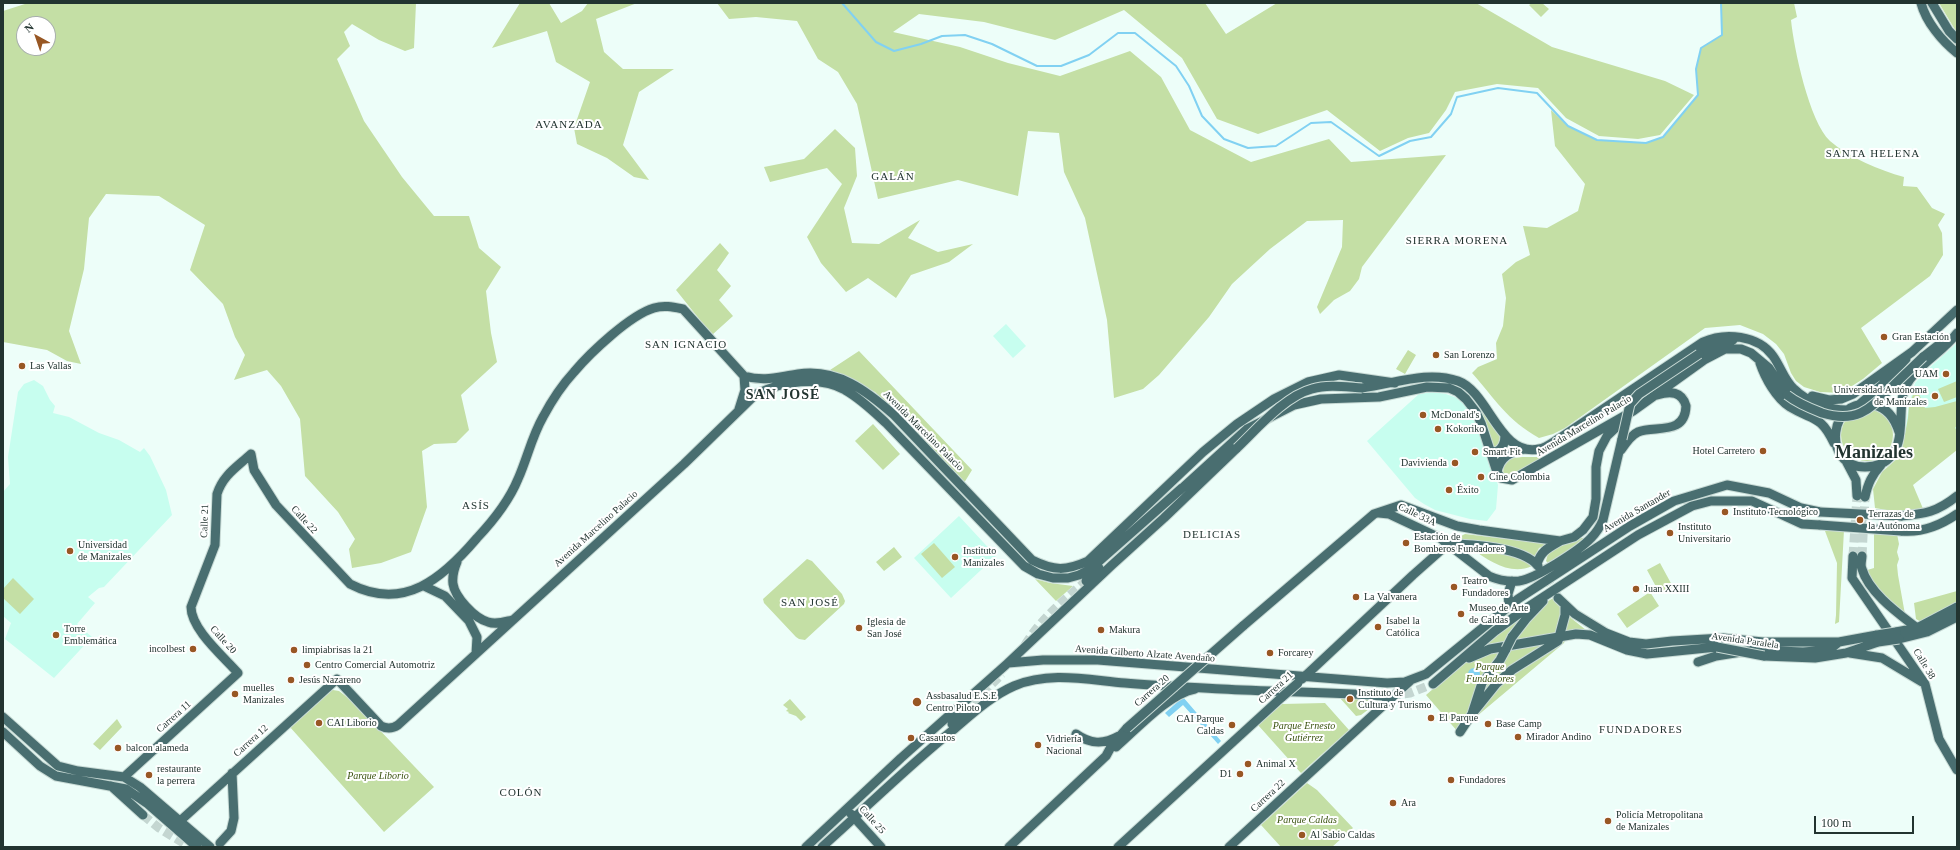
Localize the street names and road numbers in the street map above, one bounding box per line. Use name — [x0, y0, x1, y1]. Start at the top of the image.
street label: Avenida Marcelino Palacio — [880, 388, 966, 474]
street label: Avenida Marcelino Palacio — [1534, 393, 1634, 459]
street label: Avenida Santander — [1601, 487, 1673, 535]
street label: Avenida Marcelino Palacio — [552, 488, 640, 570]
street label: Calle 33A — [1396, 501, 1438, 529]
street label: Calle 22 — [288, 503, 320, 537]
street label: Calle 21 — [198, 504, 212, 538]
street label: Calle 20 — [207, 623, 239, 657]
street label: Avenida Paralela — [1711, 630, 1779, 652]
street label: Avenida Gilberto Alzate Avendaño — [1075, 643, 1215, 665]
street label: Calle 38 — [1910, 647, 1938, 681]
street label: Carrera 21 — [1256, 669, 1296, 707]
street label: Carrera 20 — [1132, 673, 1172, 709]
street label: Carrera 11 — [154, 698, 194, 736]
street label: Carrera 12 — [231, 722, 271, 760]
street label: Carrera 22 — [1248, 777, 1288, 815]
street label: Calle 25 — [856, 803, 888, 837]

